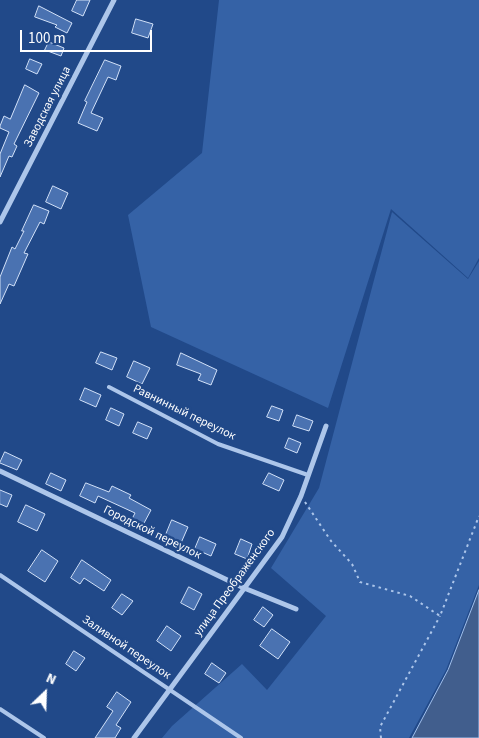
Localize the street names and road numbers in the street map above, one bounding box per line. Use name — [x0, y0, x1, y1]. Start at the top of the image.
street label: Заводская улица — [21, 64, 75, 150]
street label: Равнинный переулок — [130, 382, 238, 444]
street label: Городской переулок — [101, 503, 203, 563]
street label: улица Преображенского — [191, 527, 279, 639]
street label: Заливной переулок — [79, 613, 173, 683]

